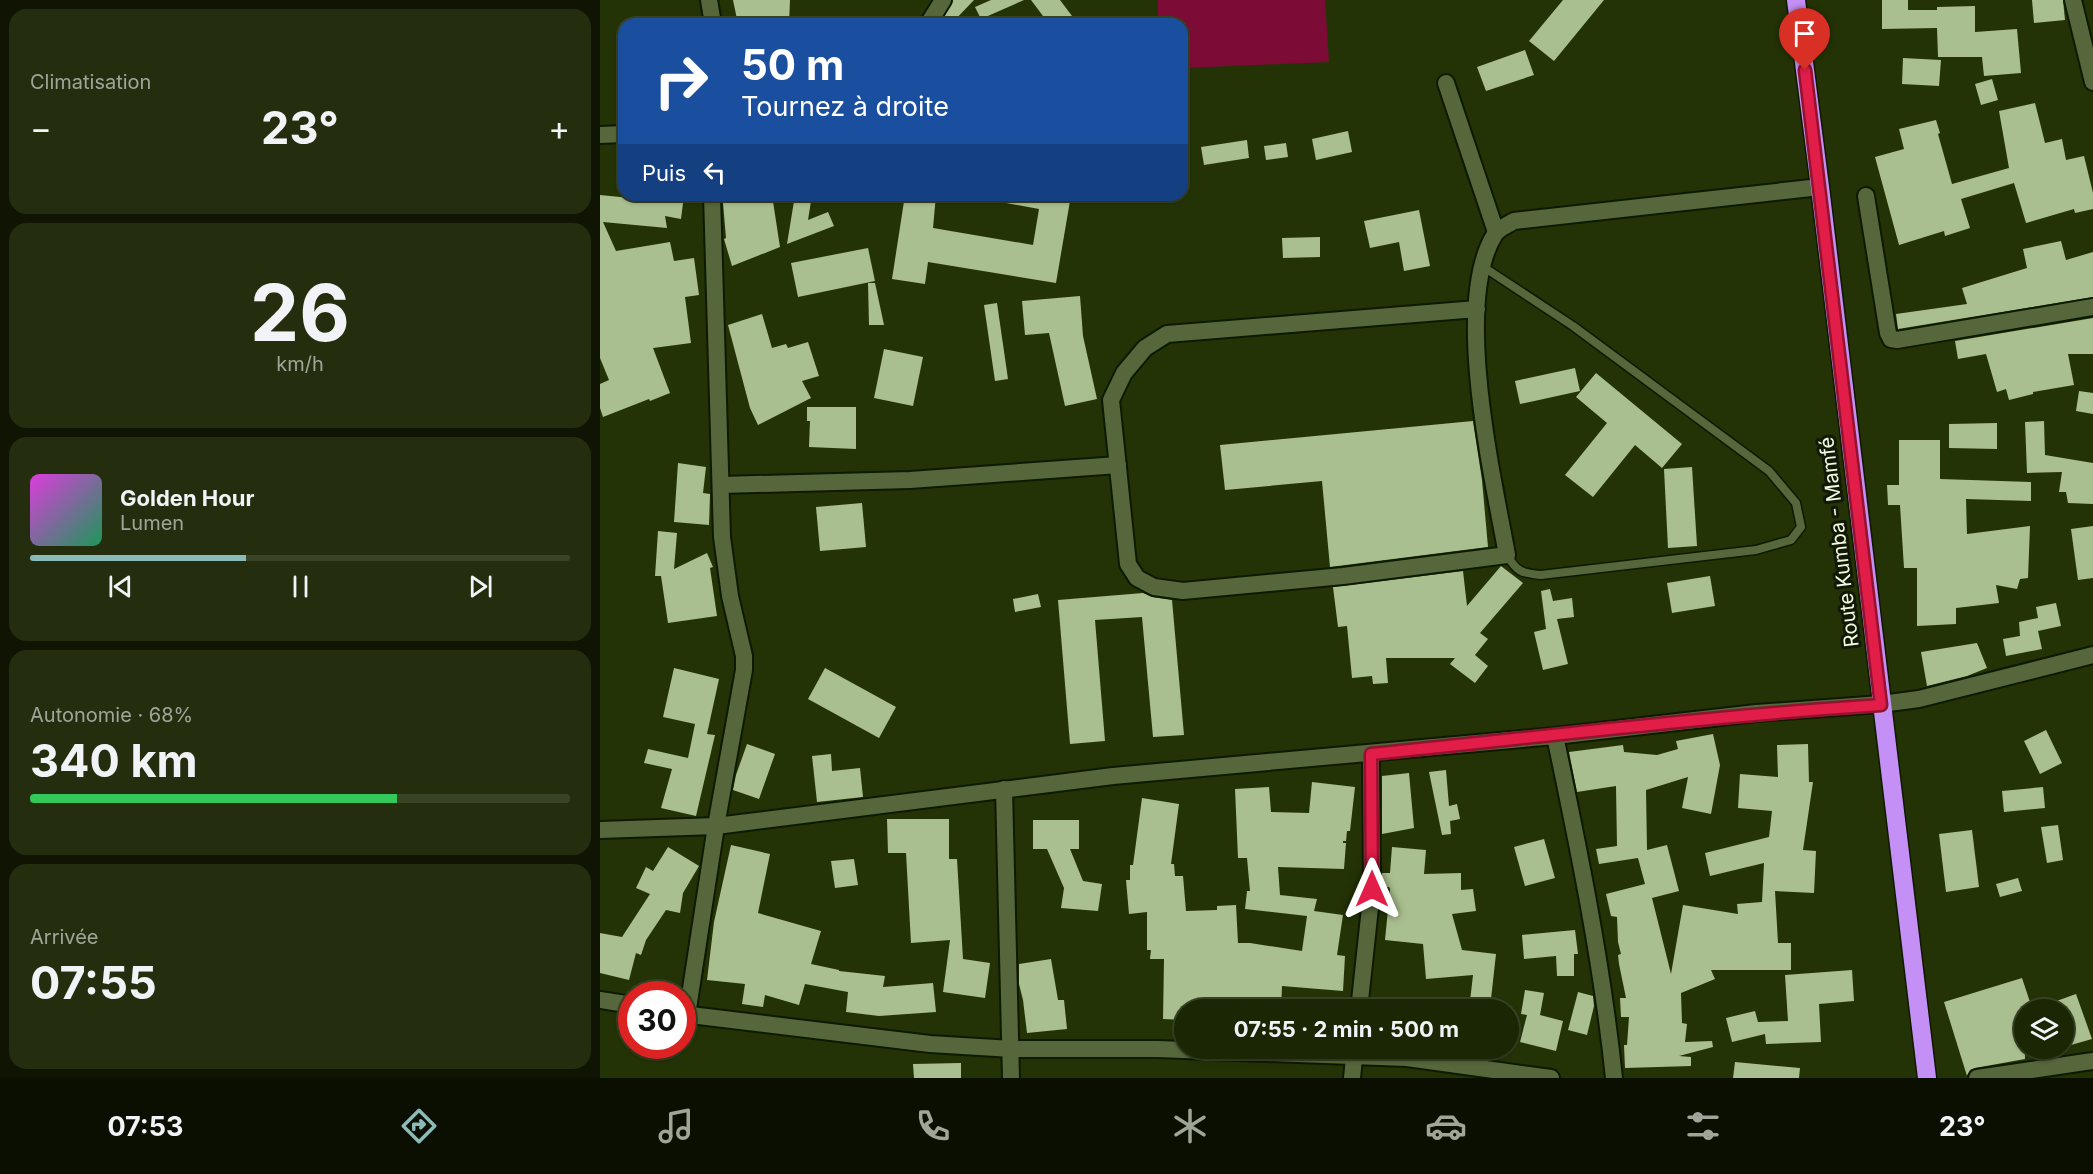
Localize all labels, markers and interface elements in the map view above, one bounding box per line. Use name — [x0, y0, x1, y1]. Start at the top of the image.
pin — [1779, 8, 1830, 70]
icon: arrive — [1788, 17, 1821, 50]
text: 50 m — [741, 39, 844, 90]
icon: right — [642, 42, 720, 120]
text: Climatisation — [30, 70, 151, 94]
text: Tournez à droite — [741, 90, 949, 123]
text: 23° — [261, 100, 339, 155]
text: − — [30, 108, 52, 148]
text: + — [548, 108, 570, 148]
icon: left — [698, 156, 731, 189]
text: Puis — [642, 160, 686, 186]
text: 26 — [250, 265, 350, 360]
text: km/h — [276, 352, 324, 376]
street label: Route Kumba - Mamfé — [1814, 436, 1864, 648]
text: Golden Hour — [120, 485, 254, 511]
text: Lumen — [120, 511, 184, 535]
icon: previous — [104, 570, 137, 603]
icon: pause — [284, 570, 317, 603]
icon: next — [464, 570, 497, 603]
text: Autonomie · 68% — [30, 703, 193, 727]
text: 340 km — [30, 733, 198, 788]
position arrow — [1340, 857, 1404, 921]
text: Arrivée — [30, 925, 99, 949]
text: 07:55 — [30, 955, 157, 1010]
speed limit sign: 30 — [618, 981, 696, 1059]
map controls — [2014, 999, 2074, 1059]
button: layers — [2014, 999, 2074, 1059]
text: 07:55 · 2 min · 500 m — [1234, 1016, 1459, 1042]
icon: directions — [398, 1105, 440, 1147]
icon: music — [655, 1105, 697, 1147]
icon: phone — [912, 1105, 954, 1147]
icon: climate — [1169, 1105, 1211, 1147]
icon: car — [1425, 1105, 1467, 1147]
icon: filters — [1682, 1105, 1724, 1147]
text: 07:53 — [107, 1110, 184, 1143]
text: 23° — [1939, 1110, 1986, 1143]

